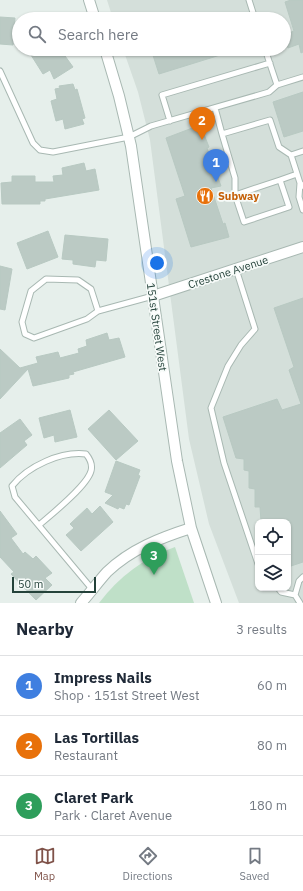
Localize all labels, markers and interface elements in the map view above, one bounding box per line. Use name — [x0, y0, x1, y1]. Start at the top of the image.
search box — [12, 12, 291, 56]
icon: search — [26, 23, 48, 45]
text: Search here — [58, 25, 138, 44]
pin: 2 — [189, 107, 215, 140]
pin: 1 — [203, 149, 229, 182]
restaurant icon: Subway — [195, 186, 215, 206]
place label: Subway — [218, 189, 259, 203]
street label: Crestone Avenue — [186, 252, 270, 292]
your location — [147, 253, 167, 273]
street label: 151st Street West — [144, 282, 170, 372]
map controls — [255, 519, 291, 591]
button: locate — [255, 519, 291, 555]
pin: 3 — [141, 542, 167, 575]
button: layers — [255, 555, 291, 591]
scale bar — [12, 575, 96, 594]
text: 50 m — [18, 577, 43, 591]
text: Nearby — [16, 618, 74, 640]
text: 3 results — [236, 621, 287, 638]
text: Impress Nails — [54, 668, 152, 687]
text: 1 — [25, 677, 33, 694]
text: 60 m — [257, 677, 287, 694]
text: Shop · 151st Street West — [54, 687, 199, 704]
text: Las Tortillas — [54, 728, 139, 747]
text: 2 — [25, 737, 33, 754]
text: 80 m — [257, 737, 287, 754]
text: Restaurant — [54, 747, 118, 764]
text: Claret Park — [54, 788, 133, 807]
text: 3 — [25, 797, 33, 814]
text: 180 m — [249, 797, 287, 814]
text: Park · Claret Avenue — [54, 807, 172, 824]
tab: Map — [34, 845, 56, 883]
tab: Directions — [123, 845, 173, 883]
tab: Saved — [240, 845, 269, 883]

